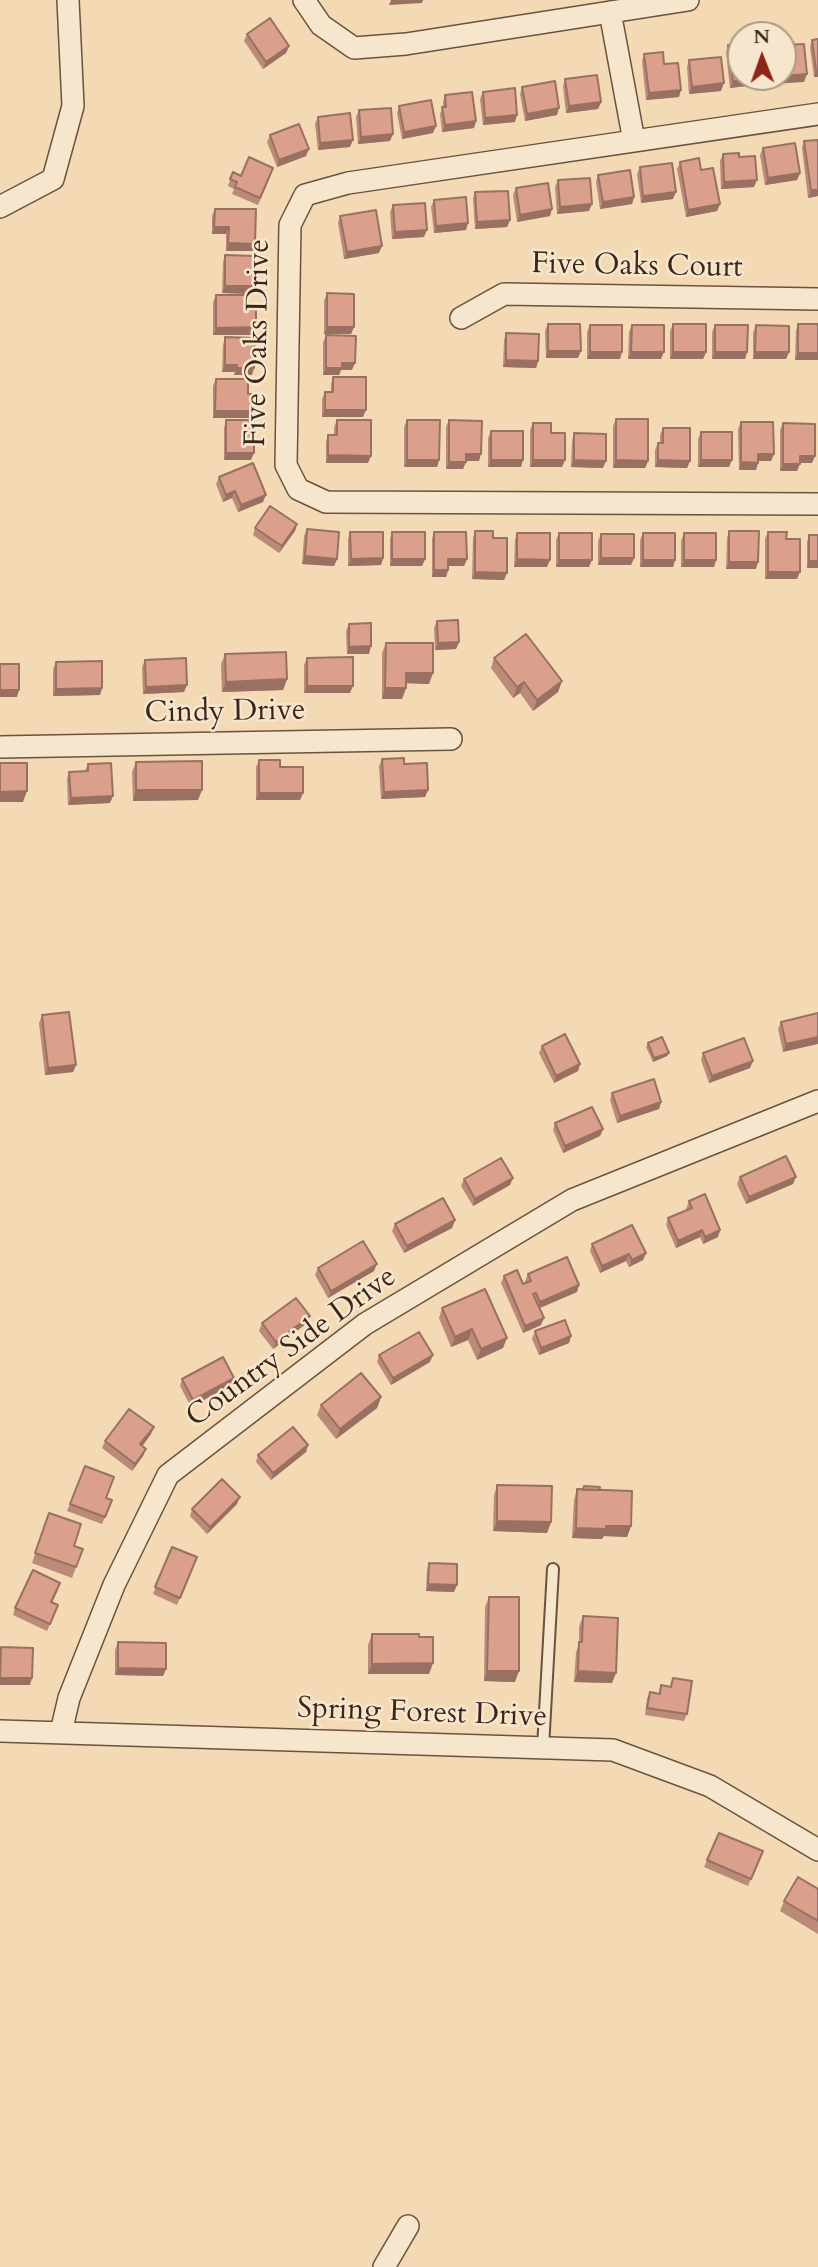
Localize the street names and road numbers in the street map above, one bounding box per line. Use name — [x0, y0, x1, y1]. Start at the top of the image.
street label: Five Oaks Drive — [239, 239, 279, 447]
street label: Five Oaks Court — [531, 247, 743, 287]
street label: Cindy Drive — [144, 694, 306, 732]
street label: Country Side Drive — [180, 1260, 404, 1436]
street label: Spring Forest Drive — [296, 1692, 548, 1736]

